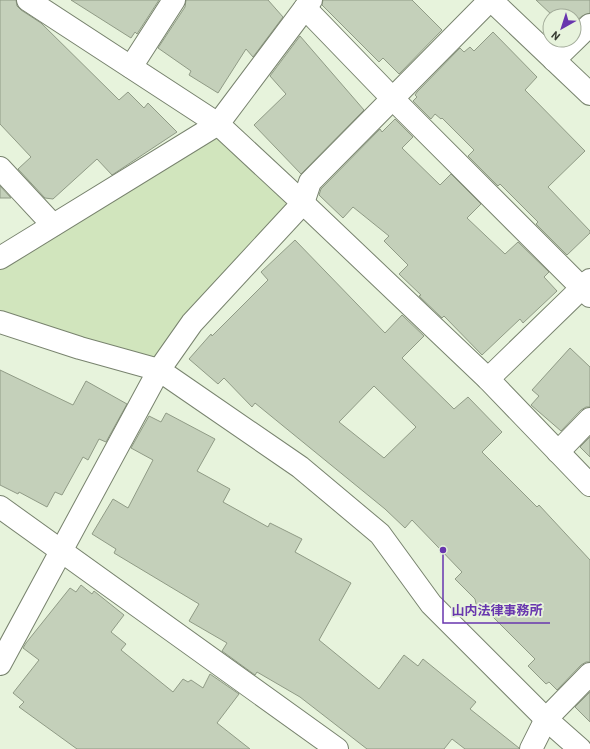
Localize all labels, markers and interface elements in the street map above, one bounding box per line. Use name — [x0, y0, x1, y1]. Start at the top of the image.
north arrow — [542, 8, 582, 48]
text: N — [548, 29, 562, 44]
callout: 山内法律事務所 — [443, 598, 550, 623]
text: 山内法律事務所 — [451, 602, 543, 618]

